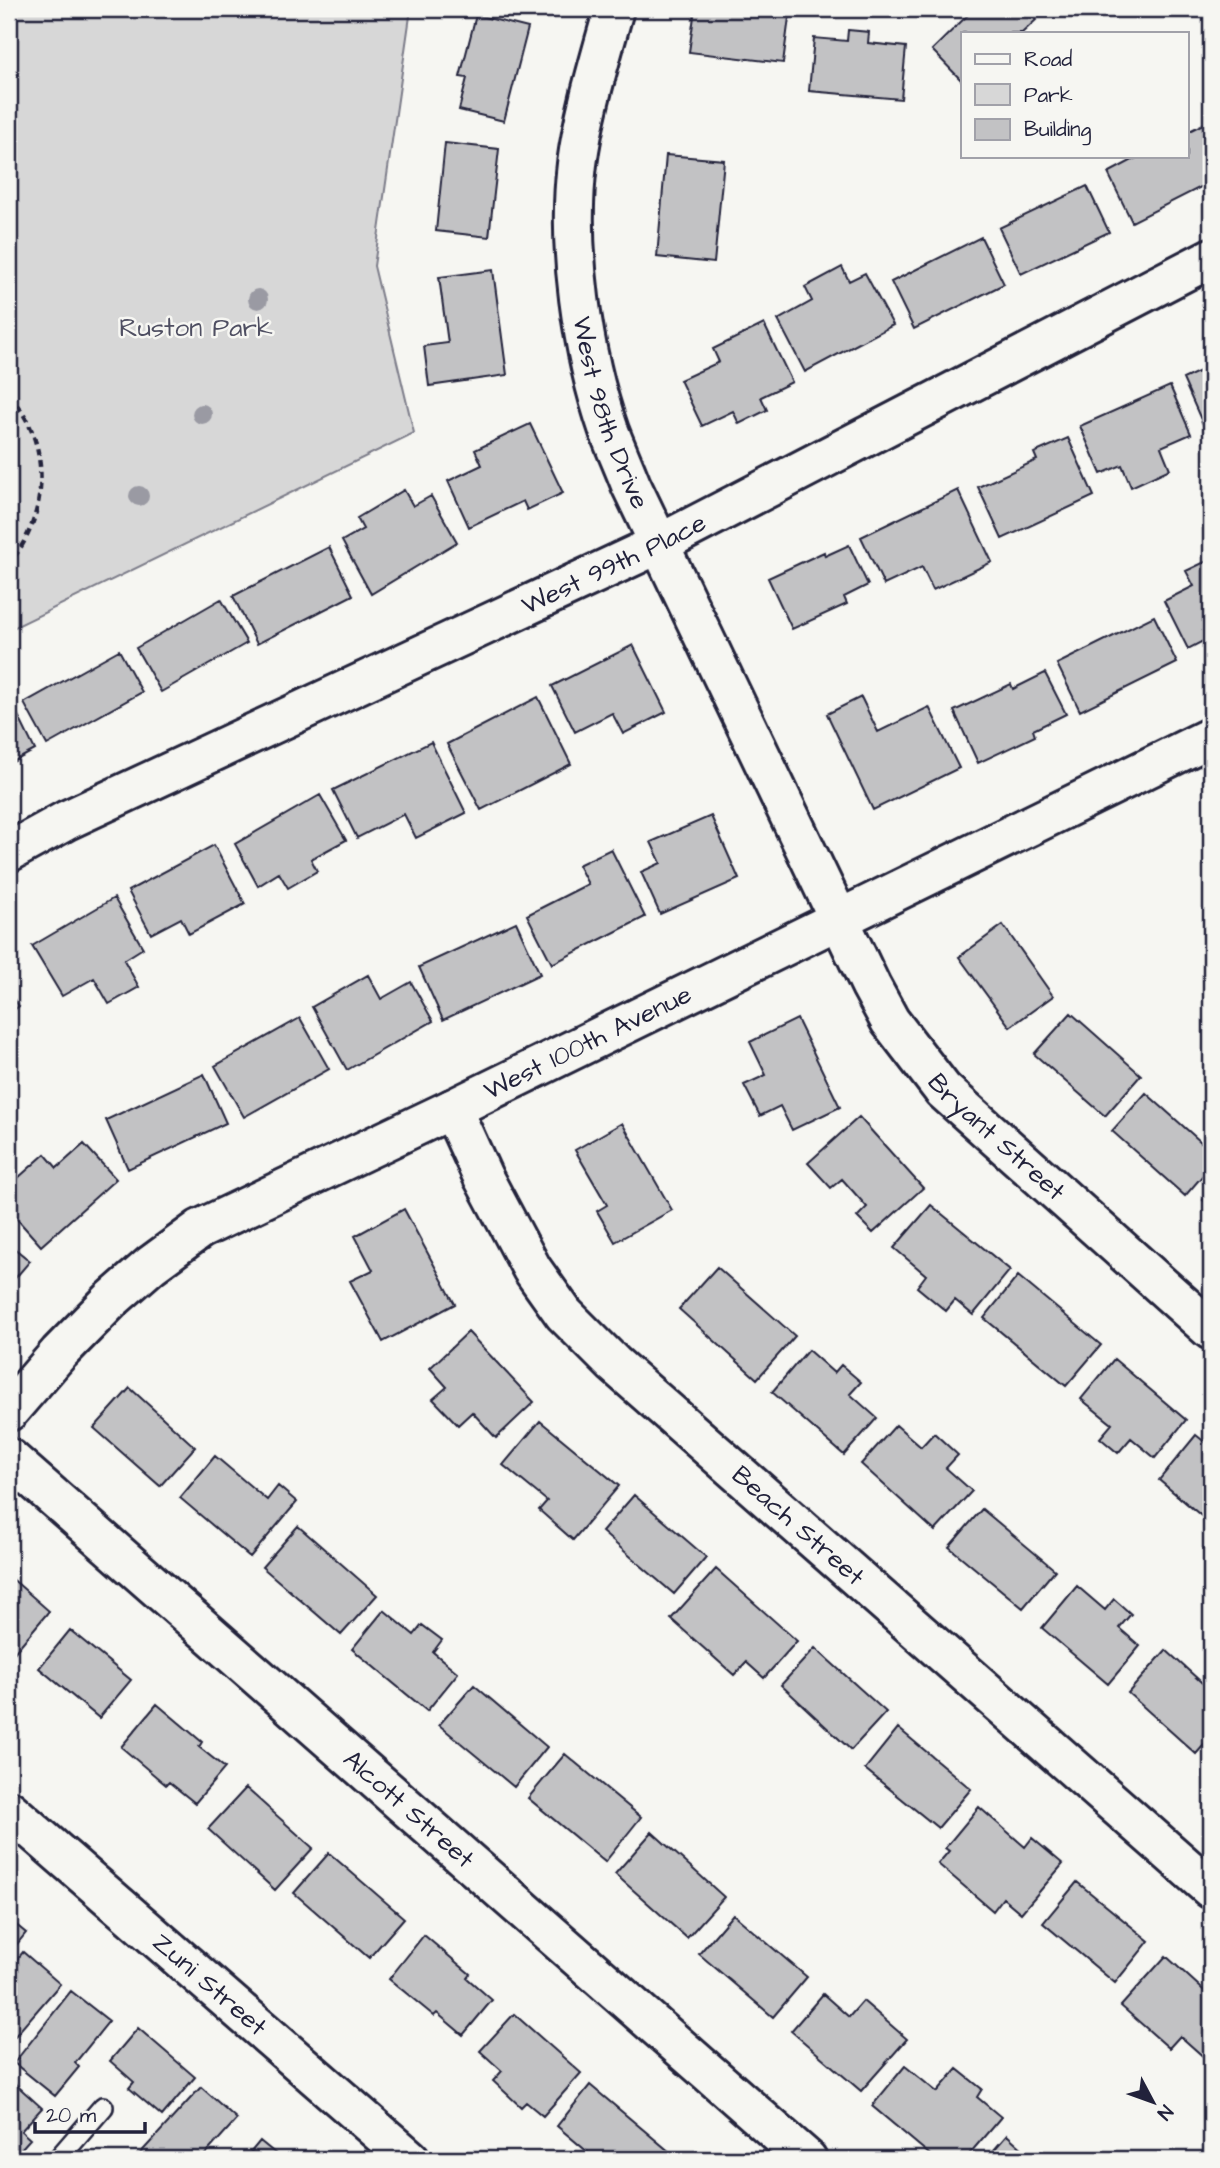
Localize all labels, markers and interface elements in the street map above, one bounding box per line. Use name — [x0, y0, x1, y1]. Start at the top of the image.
legend — [961, 32, 1188, 158]
text: Road — [1024, 45, 1072, 74]
text: Park — [1024, 81, 1073, 110]
text: Building — [1024, 115, 1092, 146]
park label: Ruston Park — [119, 310, 273, 346]
street label: West 98th Drive — [564, 314, 658, 515]
street label: West 99th Place — [516, 505, 712, 624]
street label: West 100th Avenue — [478, 976, 698, 1109]
street label: Bryant Street — [919, 1066, 1073, 1209]
street label: Beach Street — [724, 1458, 873, 1594]
street label: Alcott Street — [335, 1742, 482, 1877]
street label: Zuni Street — [145, 1925, 275, 2045]
north arrow — [1118, 2066, 1188, 2136]
scale bar — [35, 2091, 145, 2135]
text: N — [1151, 2099, 1179, 2126]
text: 20 m — [46, 2101, 97, 2130]

